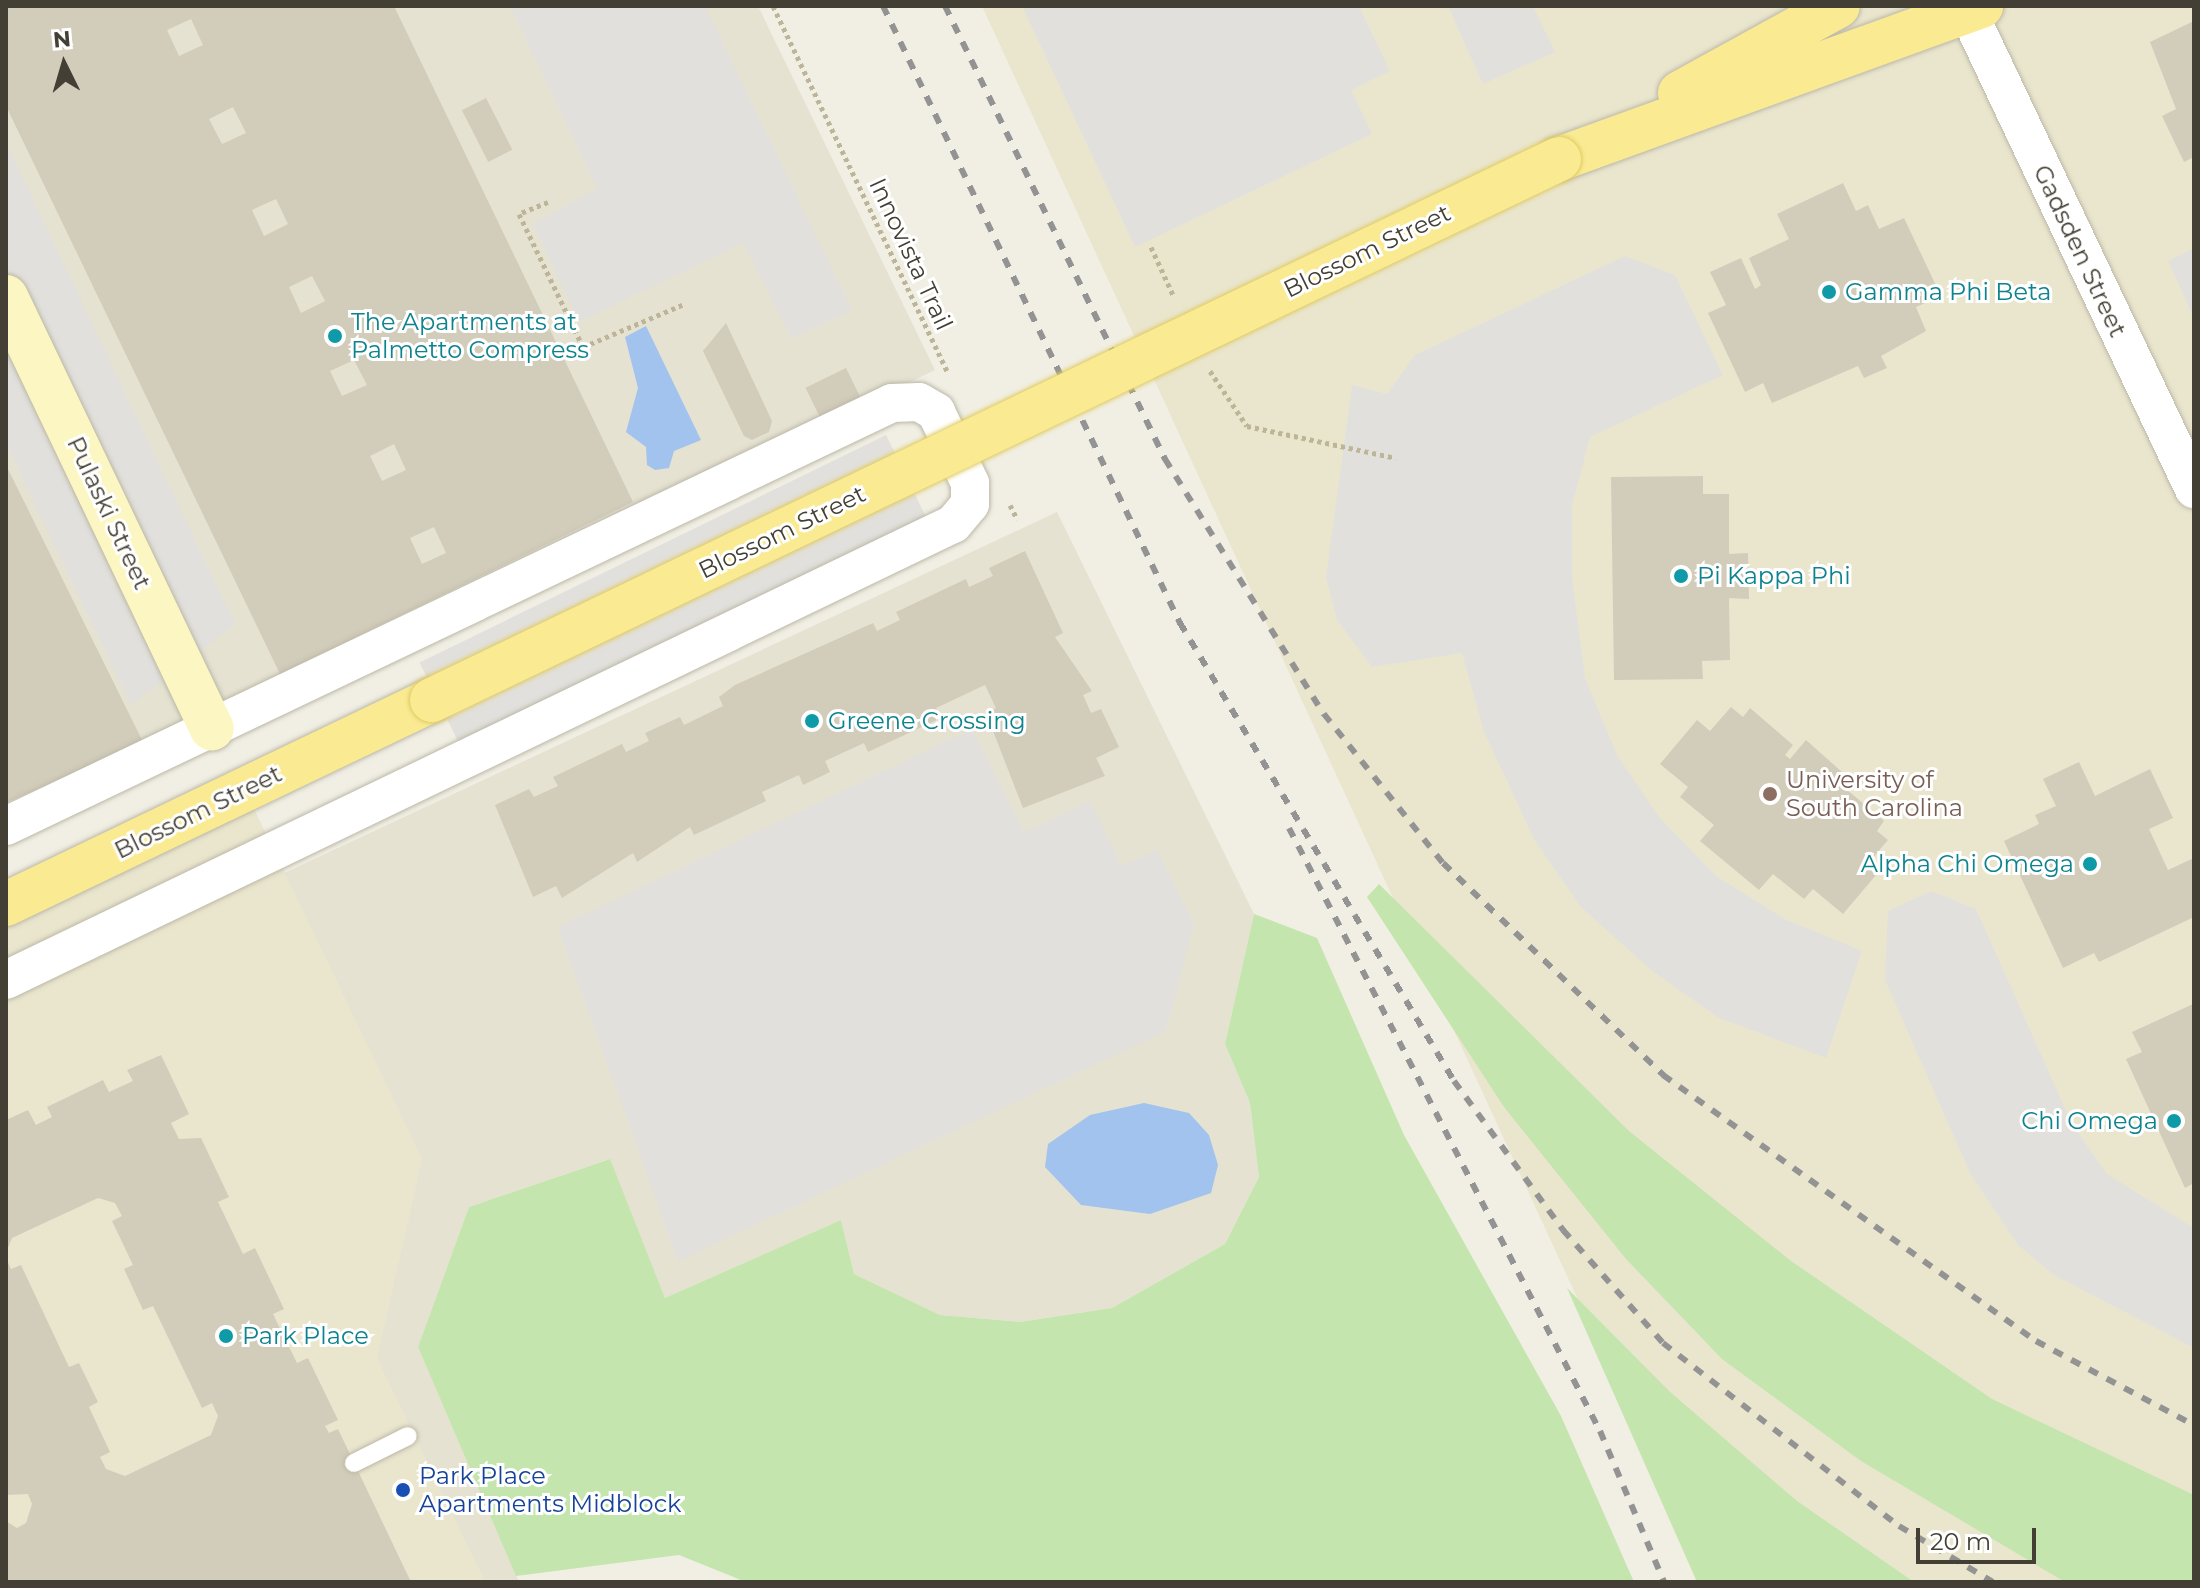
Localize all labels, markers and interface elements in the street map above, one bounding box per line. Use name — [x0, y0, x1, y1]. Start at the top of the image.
north arrow — [24, 24, 104, 104]
text: N — [52, 25, 72, 54]
street label: Gadsden Street — [2028, 160, 2132, 342]
street label: Innovista Trail — [863, 173, 959, 335]
street label: Blossom Street — [1279, 198, 1455, 304]
place label: Gamma Phi Beta — [1845, 278, 2051, 306]
marker: Gamma Phi Beta — [1820, 283, 1838, 301]
place label: The Apartments at Palmetto Compress — [351, 308, 589, 364]
marker: The Apartments at Palmetto Compress — [326, 327, 344, 345]
street label: Pulaski Street — [61, 432, 157, 594]
street label: Blossom Street — [694, 479, 870, 585]
place label: Pi Kappa Phi — [1697, 562, 1851, 590]
marker: Pi Kappa Phi — [1672, 567, 1690, 585]
place label: Greene Crossing — [828, 707, 1026, 735]
marker: Greene Crossing — [803, 712, 821, 730]
street label: Blossom Street — [110, 759, 286, 865]
place label: University of South Carolina — [1786, 766, 1963, 822]
marker: University of South Carolina — [1761, 785, 1779, 803]
place label: Alpha Chi Omega — [1861, 850, 2074, 878]
marker: Alpha Chi Omega — [2081, 855, 2099, 873]
place label: Chi Omega — [2021, 1107, 2158, 1135]
marker: Chi Omega — [2165, 1112, 2183, 1130]
place label: Park Place — [242, 1322, 369, 1350]
marker: Park Place — [217, 1327, 235, 1345]
place label: Park Place Apartments Midblock — [419, 1462, 681, 1518]
marker: Park Place Apartments Midblock — [394, 1481, 412, 1499]
scale bar — [1920, 1512, 2040, 1562]
text: 20 m — [1930, 1527, 1991, 1556]

